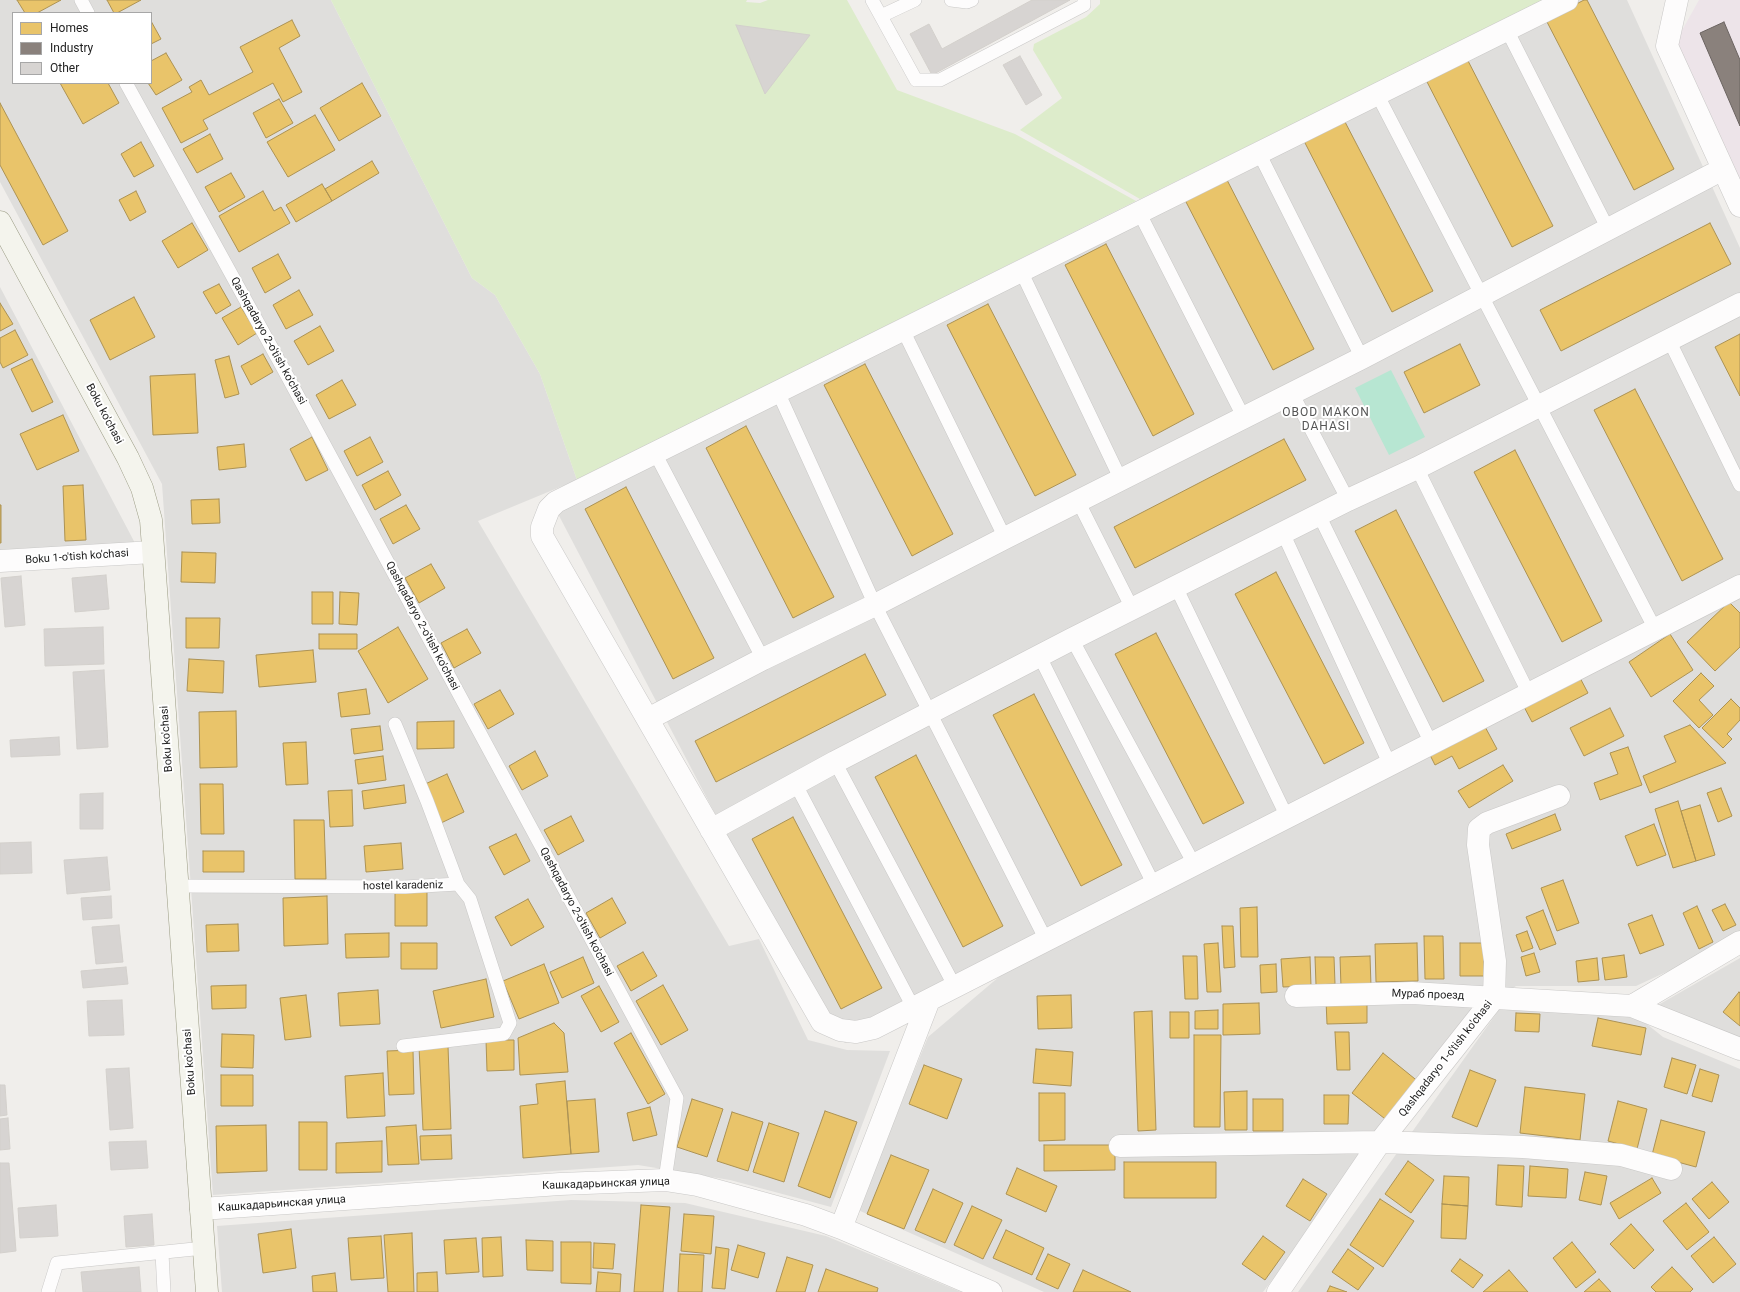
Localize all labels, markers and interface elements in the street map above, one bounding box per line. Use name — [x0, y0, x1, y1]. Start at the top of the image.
legend — [12, 12, 152, 84]
text: Homes — [50, 21, 88, 35]
text: Industry — [50, 41, 93, 55]
text: Other — [50, 61, 79, 75]
street label: Qashqadaryo 2-o'tish ko'chasi — [227, 275, 309, 407]
street label: Boku ko'chasi — [83, 382, 125, 446]
district label: OBOD MAKON DAHASI — [1282, 406, 1370, 434]
street label: Boku 1-o'tish ko'chasi — [25, 547, 129, 567]
street label: Qashqadaryo 2-o'tish ko'chasi — [382, 559, 462, 693]
street label: Boku ko'chasi — [158, 705, 176, 773]
street label: Qashqadaryo 2-o'tish ko'chasi — [536, 845, 616, 979]
street label: hostel karadeniz — [363, 879, 443, 893]
street label: Мураб проезд — [1391, 987, 1465, 1003]
street label: Qashqadaryo 1-o'tish ko'chasi — [1396, 998, 1496, 1120]
street label: Boku ko'chasi — [181, 1028, 199, 1096]
street label: Кашкадарьинская улица — [542, 1175, 670, 1193]
street label: Кашкадарьинская улица — [218, 1193, 346, 1215]

